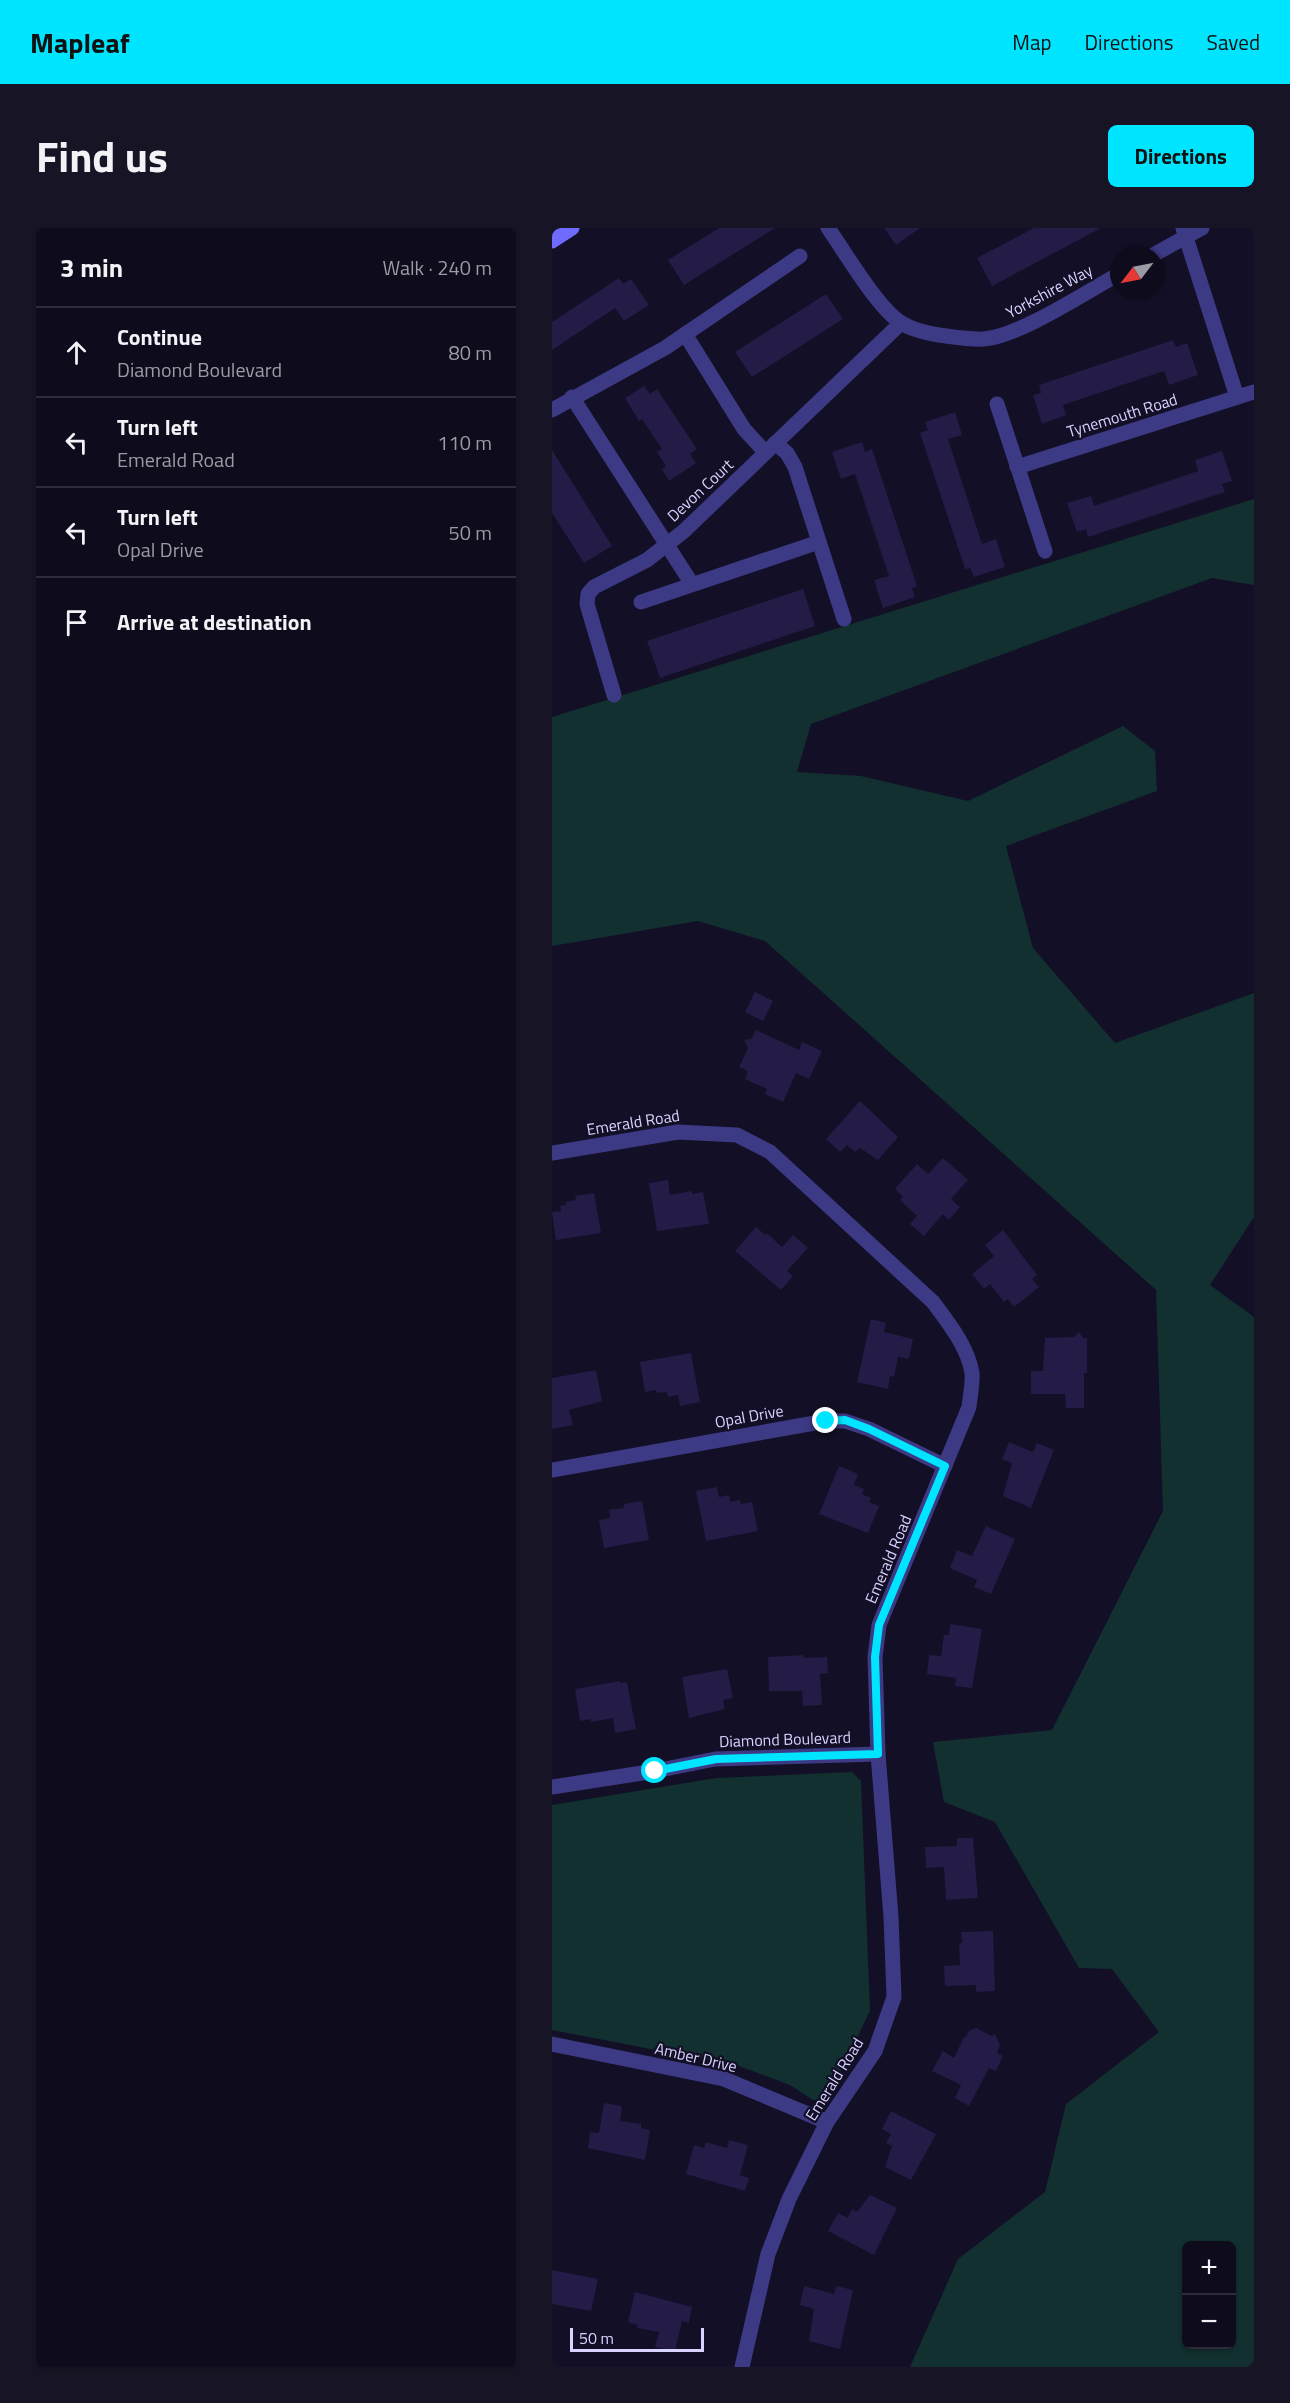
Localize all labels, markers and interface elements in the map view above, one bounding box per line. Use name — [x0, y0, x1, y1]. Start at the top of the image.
text: Mapleaf — [30, 21, 130, 64]
text: Map — [1012, 26, 1052, 58]
text: Directions — [1085, 26, 1174, 58]
text: Saved — [1207, 26, 1260, 58]
text: Find us — [36, 124, 168, 188]
button: Directions — [1108, 125, 1254, 187]
north arrow — [1110, 246, 1164, 300]
text: 3 min — [60, 248, 123, 287]
text: Walk · 240 m — [383, 252, 492, 283]
street label: Yorkshire Way — [1001, 258, 1097, 324]
text: Continue — [117, 320, 202, 354]
icon: ahead — [60, 336, 93, 369]
text: 80 m — [448, 337, 492, 368]
text: Diamond Boulevard — [117, 354, 282, 385]
street label: Tynemouth Road — [1064, 387, 1180, 443]
text: Turn left — [117, 410, 198, 444]
icon: left — [60, 426, 93, 459]
text: 110 m — [437, 427, 492, 458]
text: Emerald Road — [117, 444, 235, 475]
street label: Devon Court — [661, 453, 739, 527]
text: Turn left — [117, 500, 198, 534]
icon: left — [60, 516, 93, 549]
text: 50 m — [448, 517, 492, 548]
text: Opal Drive — [117, 534, 204, 565]
text: Arrive at destination — [117, 605, 312, 639]
icon: arrive — [60, 606, 93, 639]
street label: Emerald Road — [585, 1103, 681, 1141]
street label: Opal Drive — [713, 1398, 785, 1434]
route end — [812, 1407, 838, 1433]
street label: Emerald Road — [859, 1511, 917, 1607]
street label: Diamond Boulevard — [719, 1725, 851, 1753]
route start — [641, 1757, 667, 1783]
street label: Emerald Road — [799, 2033, 869, 2125]
street label: Amber Drive — [653, 2036, 739, 2078]
map controls — [1182, 2241, 1236, 2349]
button: + — [1182, 2241, 1236, 2295]
button: − — [1182, 2295, 1236, 2349]
scale bar — [570, 2325, 704, 2352]
text: 50 m — [579, 2326, 614, 2350]

